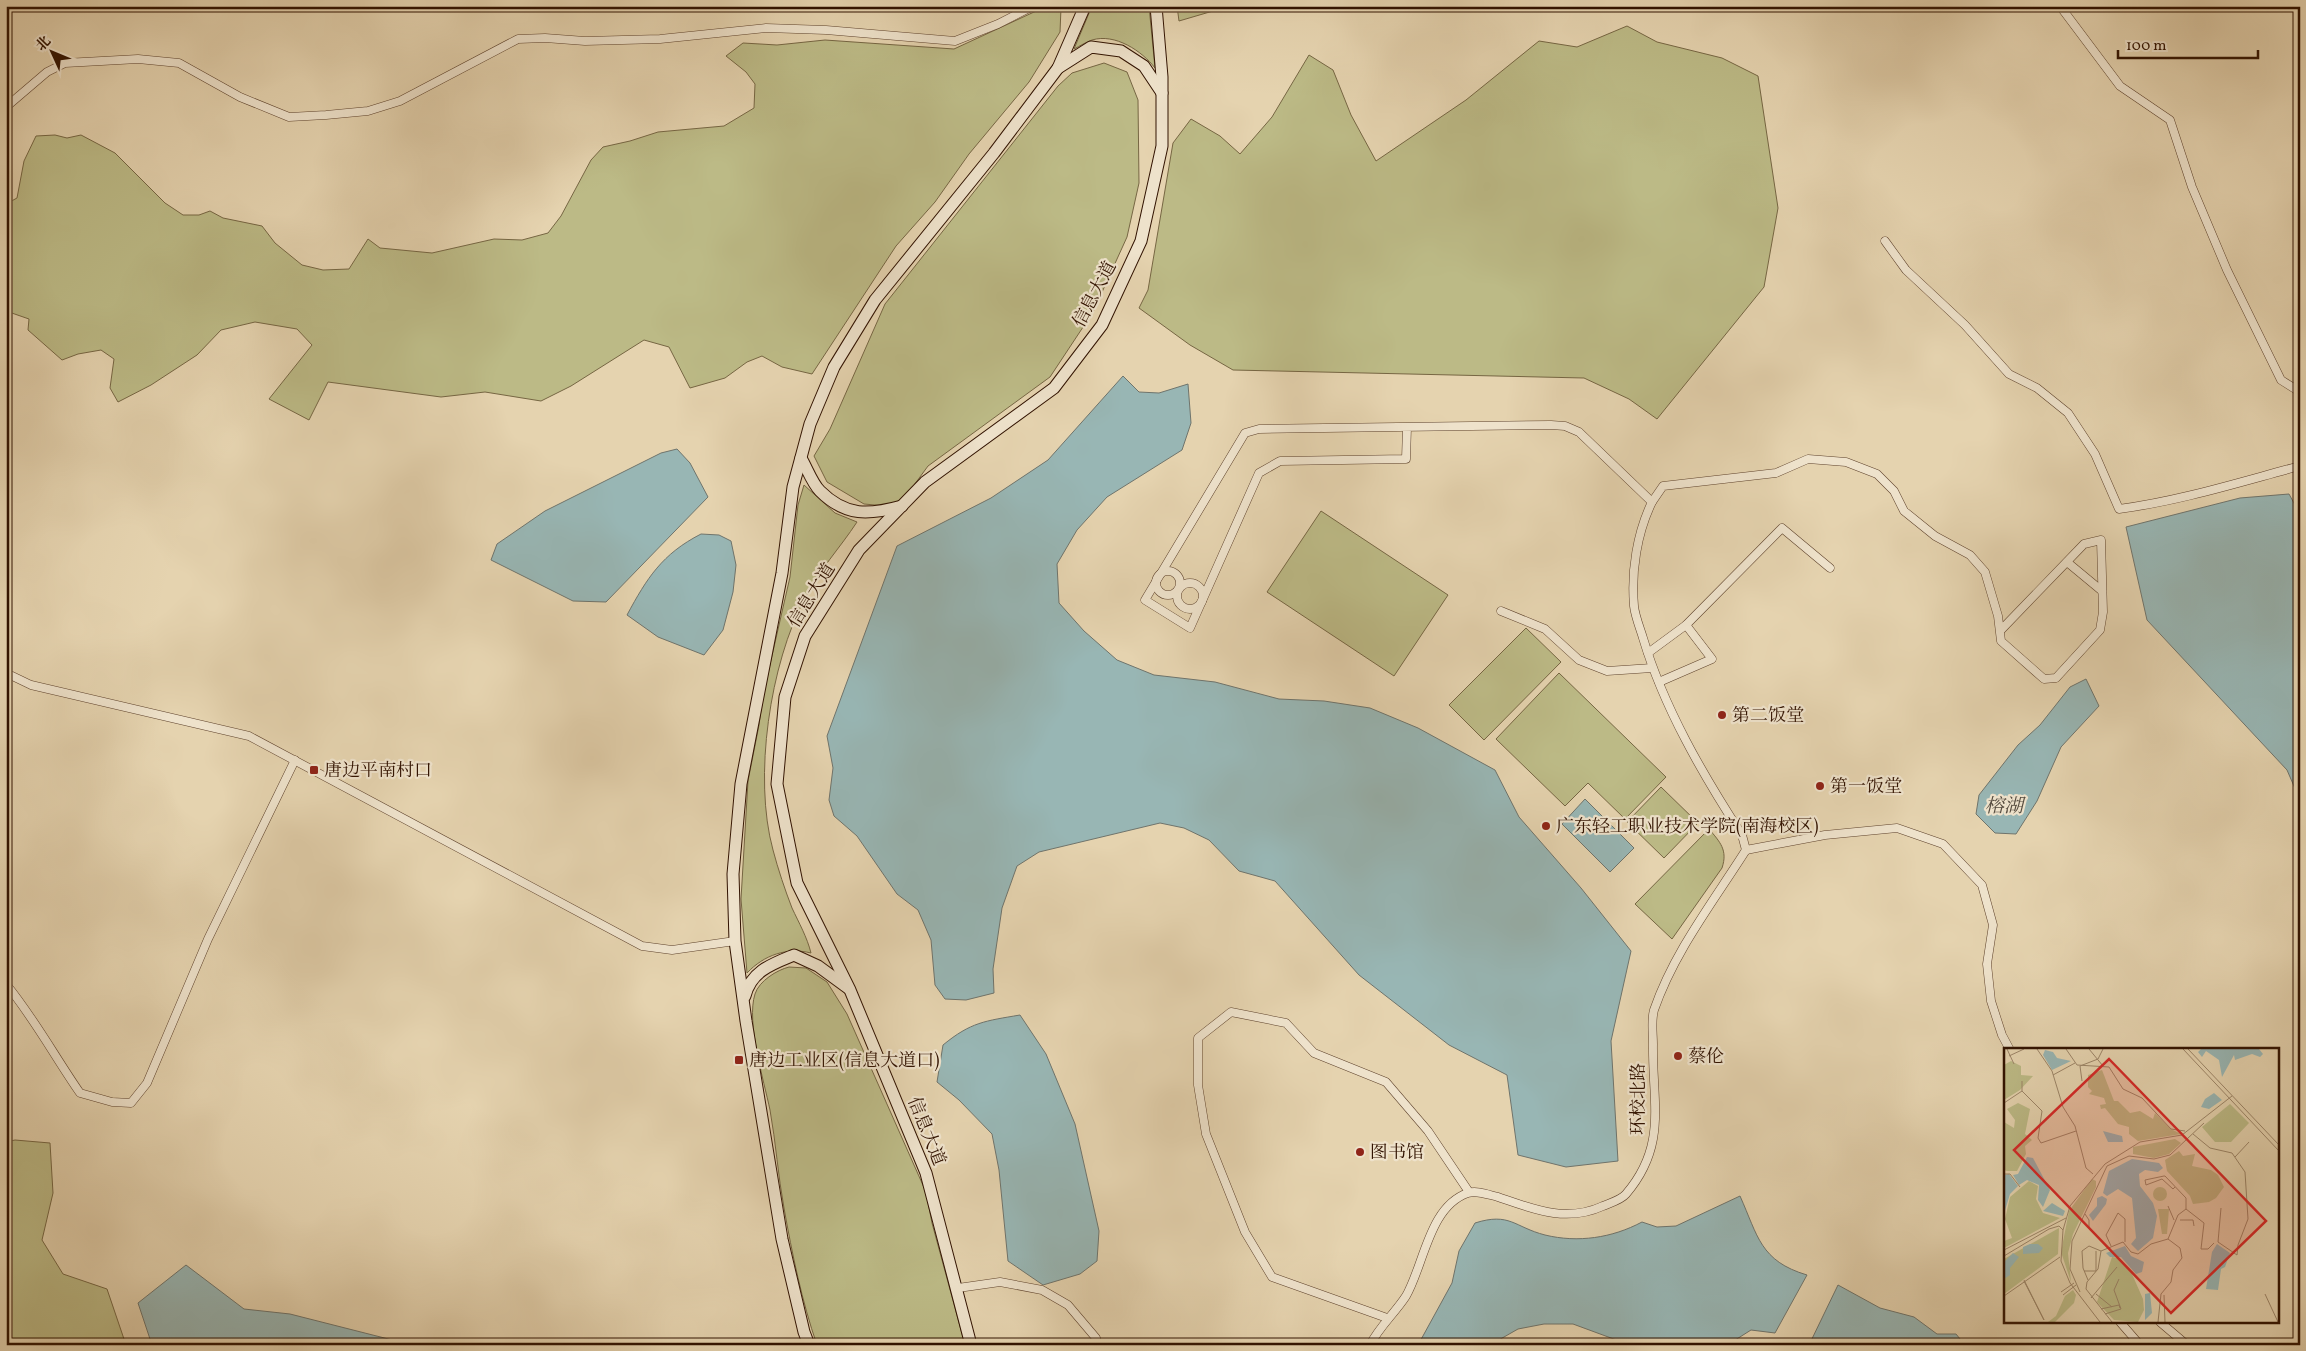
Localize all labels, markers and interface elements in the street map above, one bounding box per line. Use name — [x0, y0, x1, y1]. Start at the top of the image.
north arrow — [28, 28, 78, 78]
scale bar — [2118, 28, 2258, 60]
text: 北 — [32, 32, 55, 56]
text: 100 m — [2126, 36, 2166, 57]
street label: 信息大道 — [1067, 257, 1123, 332]
street label: 信息大道 — [783, 559, 842, 633]
place label: 第二饭堂 — [1732, 704, 1804, 729]
marker: 第二饭堂 — [1716, 709, 1728, 721]
place label: 唐边平南村口 — [324, 759, 432, 784]
marker: 唐边平南村口 — [308, 764, 320, 776]
place label: 第一饭堂 — [1830, 775, 1902, 800]
marker: 第一饭堂 — [1814, 780, 1826, 792]
water label: 榕湖 — [1985, 794, 2026, 820]
place label: 广东轻工职业技术学院(南海校区) — [1556, 815, 1818, 840]
marker: 广东轻工职业技术学院(南海校区) — [1540, 820, 1552, 832]
place label: 蔡伦 — [1688, 1045, 1724, 1070]
inset map — [2004, 1048, 2278, 1324]
place label: 唐边工业区(信息大道口) — [749, 1049, 939, 1074]
marker: 蔡伦 — [1672, 1050, 1684, 1062]
marker: 唐边工业区(信息大道口) — [733, 1054, 745, 1066]
street label: 环校北路 — [1627, 1063, 1652, 1135]
street label: 信息大道 — [901, 1094, 951, 1170]
place label: 图书馆 — [1370, 1141, 1424, 1166]
marker: 图书馆 — [1354, 1146, 1366, 1158]

